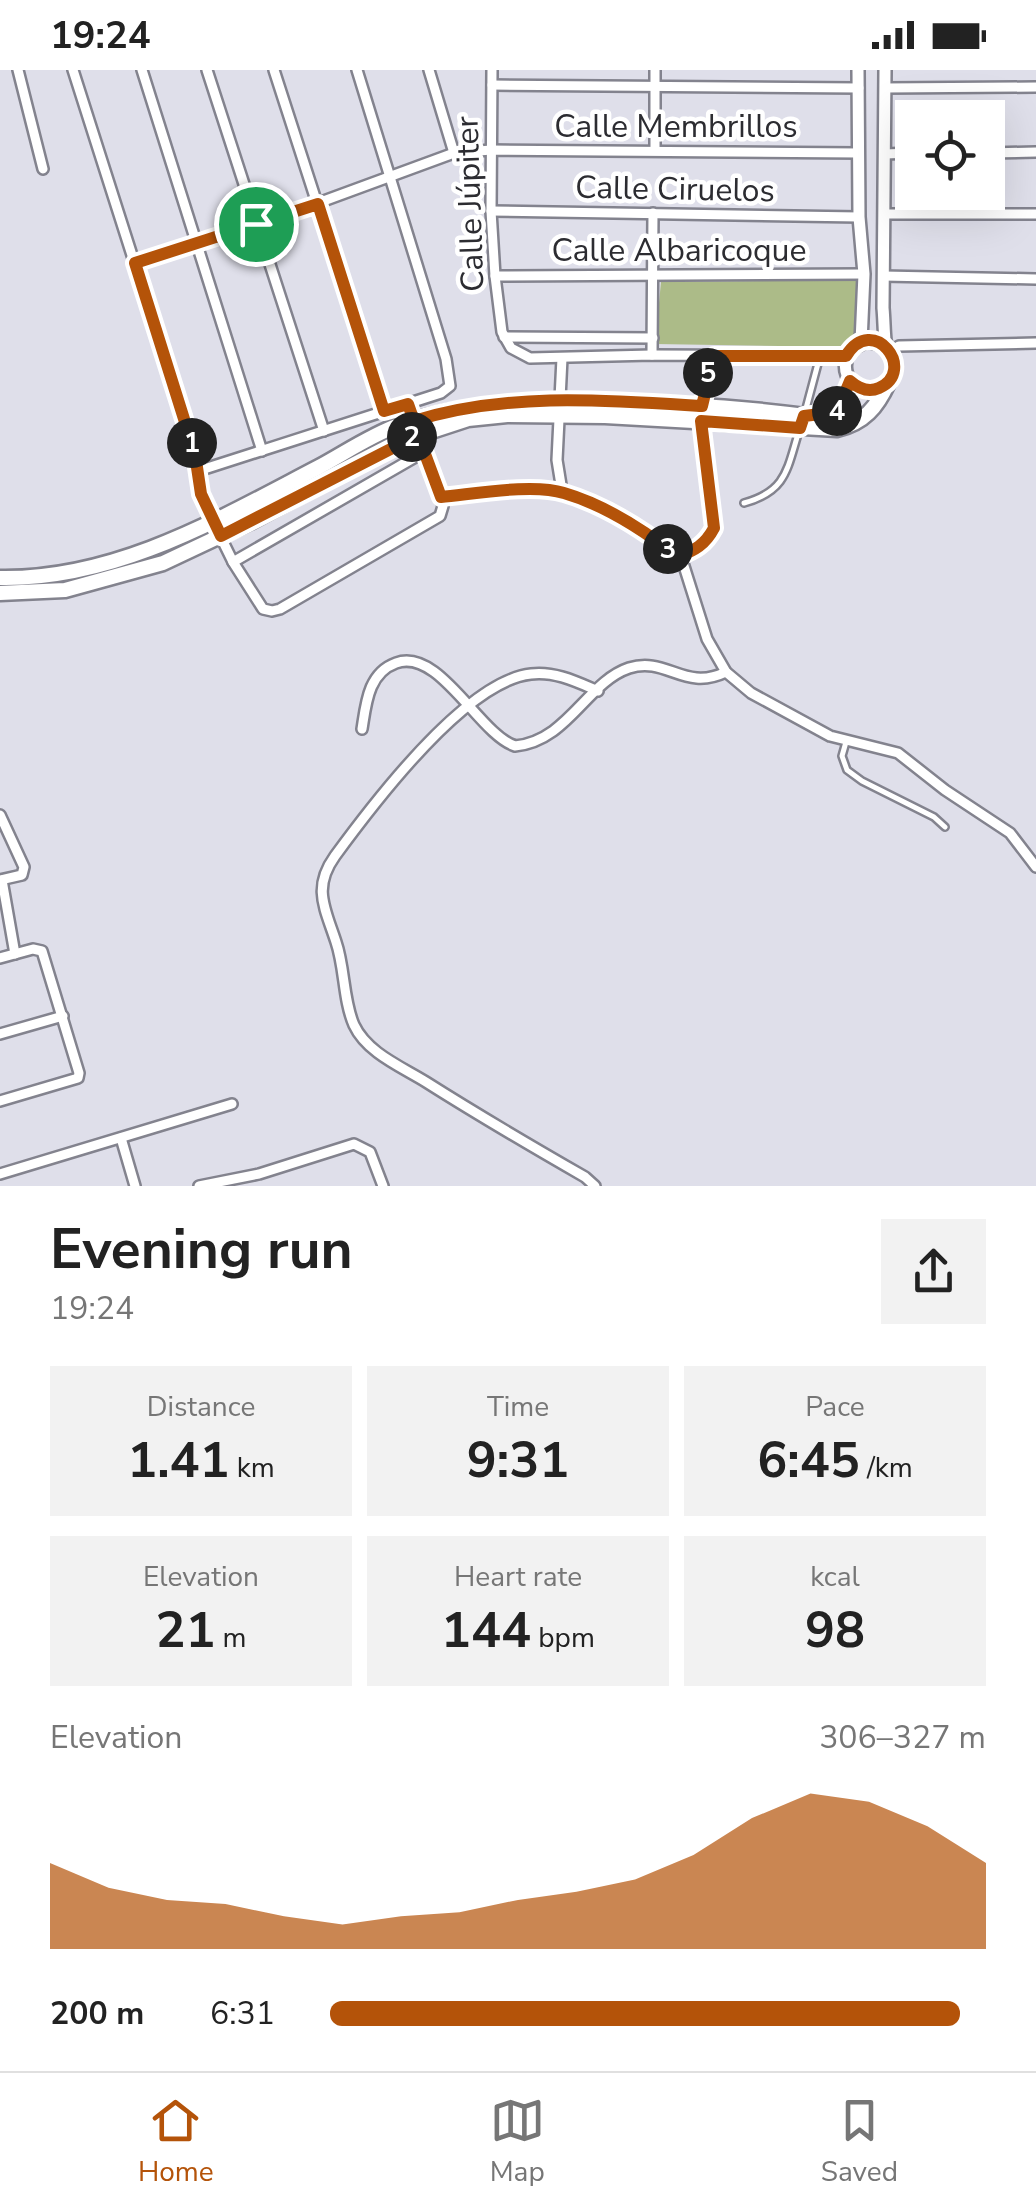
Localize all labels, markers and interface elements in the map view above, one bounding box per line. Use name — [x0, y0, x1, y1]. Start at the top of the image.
text: 19:24 — [50, 10, 151, 61]
map controls — [895, 100, 1005, 210]
button: locate — [895, 100, 1005, 210]
street label: Calle Membrillos — [554, 105, 798, 148]
street label: Calle Júpiter — [445, 115, 495, 293]
street label: Calle Ciruelos — [575, 166, 775, 212]
pin — [214, 182, 299, 267]
icon: arrive — [229, 197, 284, 252]
street label: Calle Albaricoque — [551, 229, 807, 272]
pin: 5 — [683, 348, 733, 398]
text: 5 — [700, 354, 716, 392]
pin: 4 — [812, 386, 862, 436]
text: 4 — [829, 392, 845, 430]
pin: 2 — [387, 412, 437, 462]
pin: 1 — [167, 418, 217, 468]
text: 2 — [404, 418, 420, 456]
text: 1 — [184, 424, 200, 462]
pin: 3 — [643, 524, 693, 574]
text: 3 — [660, 530, 676, 568]
text: Evening run — [50, 1212, 353, 1287]
button: share — [881, 1219, 986, 1324]
text: 19:24 — [50, 1287, 134, 1330]
text: Distance — [147, 1388, 255, 1426]
text: Time — [487, 1388, 549, 1426]
text: Pace — [805, 1388, 865, 1426]
text: 1.41 — [127, 1426, 230, 1495]
text: 9:31 — [467, 1426, 569, 1495]
text: 6:45 — [757, 1426, 860, 1495]
text: km — [230, 1449, 275, 1487]
text: /km — [860, 1449, 913, 1487]
text: Elevation — [143, 1558, 259, 1596]
text: Heart rate — [454, 1558, 582, 1596]
text: kcal — [810, 1558, 860, 1596]
text: 21 — [155, 1596, 215, 1665]
text: 144 — [441, 1596, 531, 1665]
text: 98 — [805, 1596, 865, 1665]
text: m — [215, 1619, 247, 1657]
text: bpm — [531, 1619, 595, 1657]
text: Elevation — [50, 1716, 183, 1759]
text: 306–327 m — [819, 1716, 986, 1759]
text: 200 m — [50, 1992, 144, 2035]
text: 6:31 — [210, 1992, 275, 2035]
tab: Home — [138, 2093, 214, 2191]
tab: Map — [490, 2093, 545, 2191]
tab: Saved — [821, 2093, 898, 2191]

